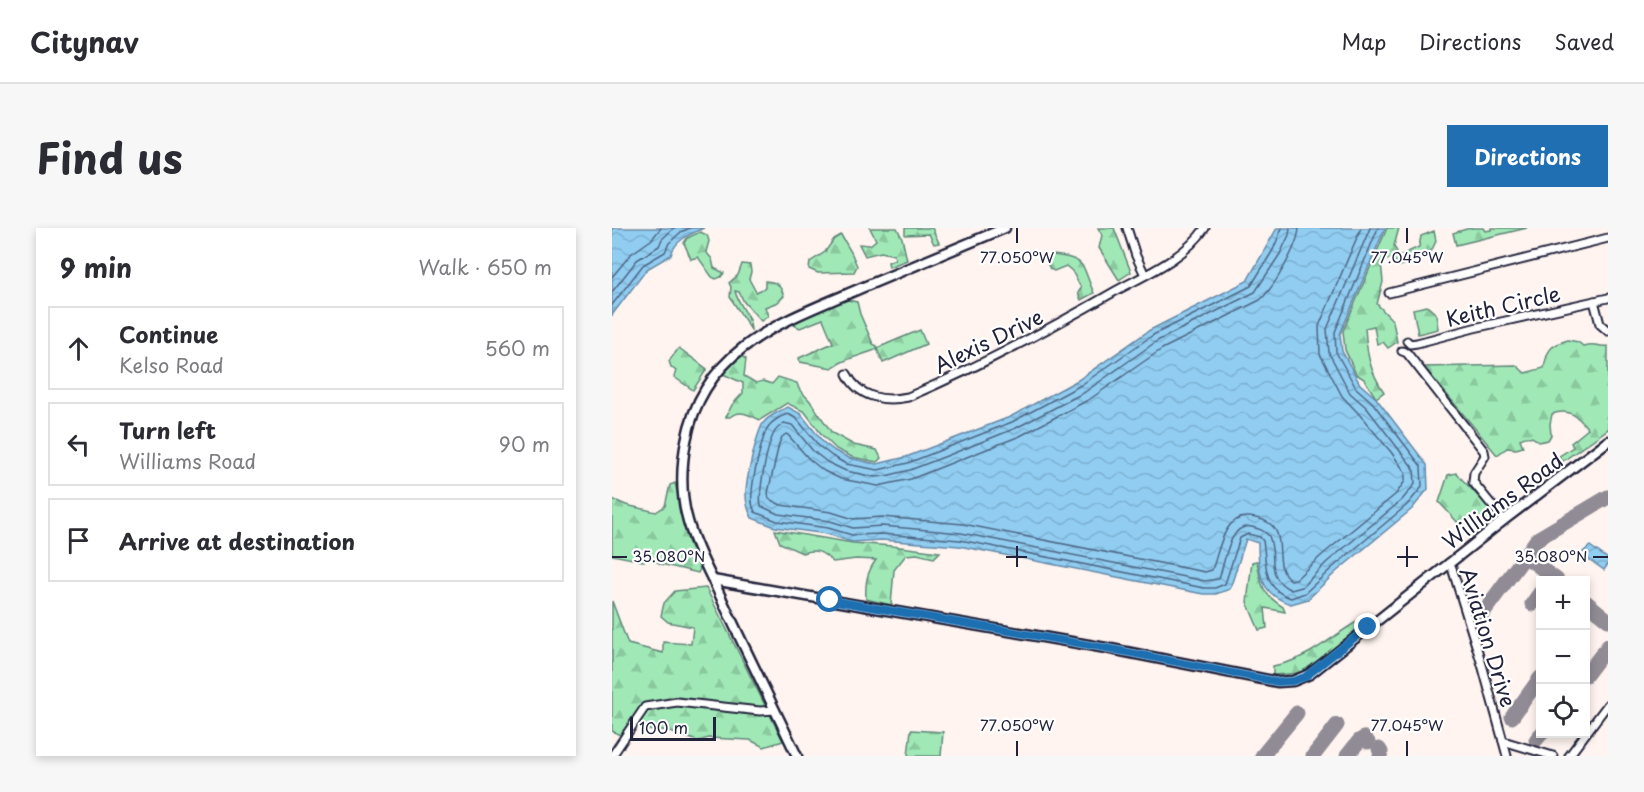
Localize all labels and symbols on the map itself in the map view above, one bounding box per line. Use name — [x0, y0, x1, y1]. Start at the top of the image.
text: 77.050°W — [980, 245, 1055, 268]
text: 77.045°W — [1371, 245, 1444, 268]
street label: Keith Circle — [1443, 276, 1563, 334]
street label: Alexis Drive — [928, 300, 1048, 380]
street label: Williams Road — [1435, 444, 1569, 556]
text: 35.080°N — [633, 544, 705, 567]
text: 35.080°N — [1515, 544, 1587, 567]
street label: Aviation Drive — [1453, 563, 1525, 711]
route start — [816, 586, 842, 612]
route end — [1354, 613, 1380, 639]
text: 77.050°W — [980, 713, 1055, 736]
text: 77.045°W — [1371, 713, 1444, 736]
scale bar — [630, 714, 716, 742]

